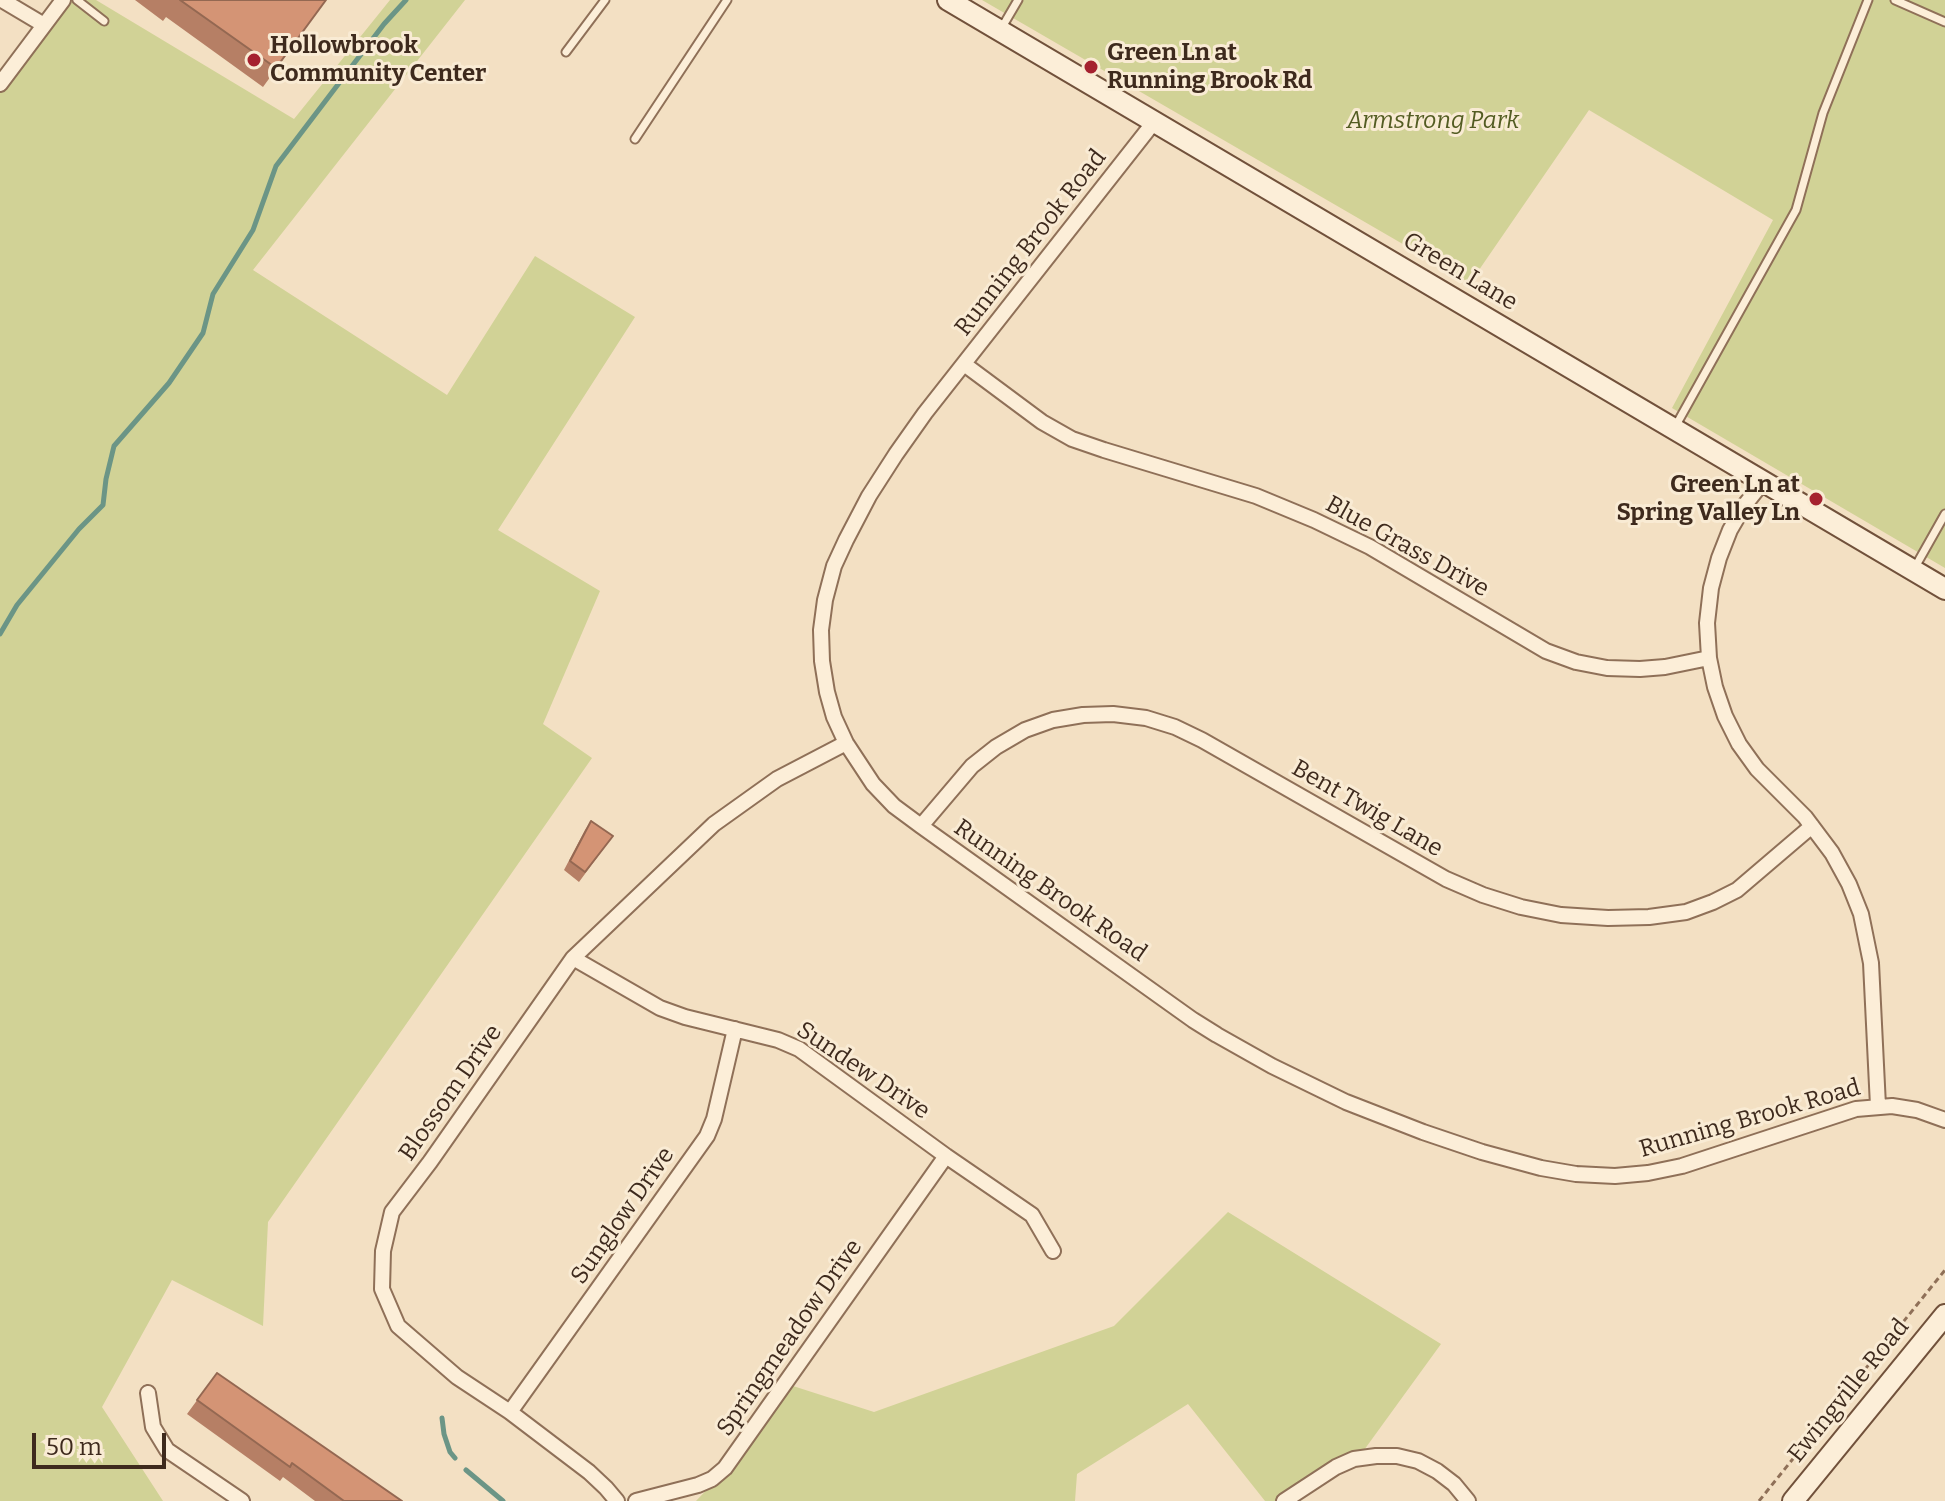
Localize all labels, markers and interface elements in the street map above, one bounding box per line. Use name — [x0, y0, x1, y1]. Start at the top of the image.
place label: Hollowbrook Community Center — [270, 32, 486, 88]
place label: Green Ln at Running Brook Rd — [1107, 39, 1312, 95]
marker: Hollowbrook Community Center — [245, 51, 263, 69]
marker: Green Ln at Running Brook Rd — [1082, 58, 1100, 76]
park label: Armstrong Park — [1347, 107, 1519, 135]
street label: Running Brook Road — [949, 144, 1113, 342]
street label: Green Lane — [1398, 227, 1522, 317]
place label: Green Ln at Spring Valley Ln — [1616, 471, 1800, 527]
street label: Blue Grass Drive — [1320, 490, 1494, 604]
marker: Green Ln at Spring Valley Ln — [1807, 490, 1825, 508]
street label: Bent Twig Lane — [1286, 754, 1448, 864]
street label: Running Brook Road — [948, 814, 1152, 968]
street label: Sundew Drive — [791, 1016, 935, 1126]
street label: Blossom Drive — [393, 1019, 509, 1167]
street label: Running Brook Road — [1636, 1074, 1864, 1164]
street label: Sunglow Drive — [565, 1142, 681, 1290]
street label: Springmeadow Drive — [711, 1234, 869, 1442]
street label: Ewingville Road — [1782, 1313, 1916, 1469]
scale bar — [36, 1417, 170, 1467]
text: 50 m — [46, 1433, 102, 1461]

